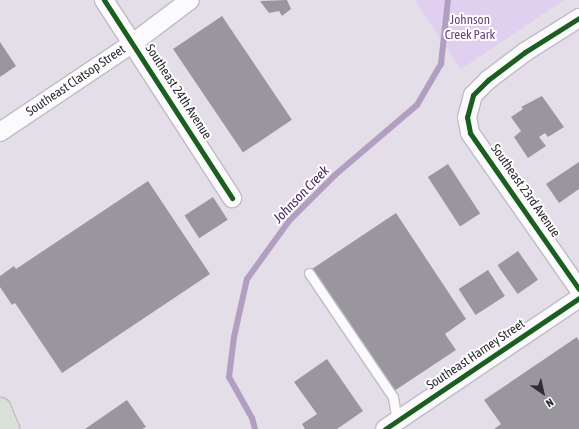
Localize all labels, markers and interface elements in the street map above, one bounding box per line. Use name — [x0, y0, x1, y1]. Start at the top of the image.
park label: Johnson Creek Park — [445, 13, 495, 44]
street label: Southeast Clatsop Street — [23, 42, 129, 120]
street label: Southeast 24th Avenue — [142, 42, 214, 142]
street label: Southeast 23rd Avenue — [487, 141, 563, 241]
water label: Johnson Creek — [269, 162, 333, 226]
street label: Southeast Harney Street — [424, 316, 528, 394]
north arrow — [523, 373, 563, 413]
text: N — [544, 396, 556, 410]

